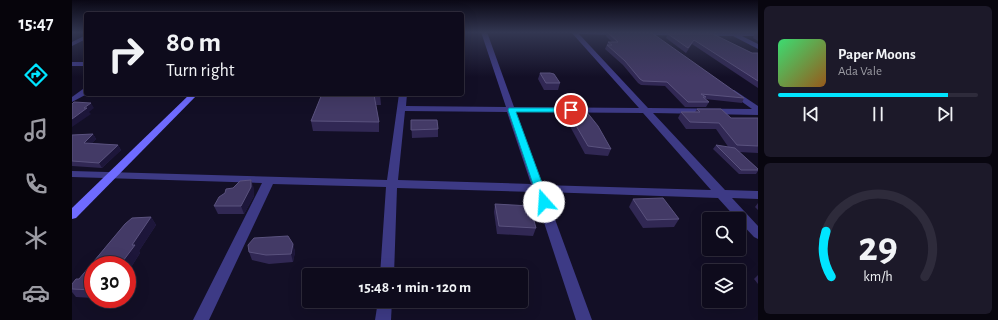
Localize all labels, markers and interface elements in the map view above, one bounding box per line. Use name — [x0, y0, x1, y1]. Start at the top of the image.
text: 15:47 — [18, 15, 54, 33]
icon: right — [100, 28, 152, 80]
text: 80 m — [166, 29, 221, 57]
text: Paper Moons — [838, 47, 916, 62]
icon: directions — [22, 61, 50, 89]
text: Turn right — [166, 62, 235, 80]
text: Ada Vale — [838, 65, 882, 78]
pin — [554, 93, 588, 127]
icon: arrive — [560, 99, 582, 121]
icon: previous — [800, 103, 822, 125]
icon: pause — [867, 103, 889, 125]
icon: next — [934, 103, 956, 125]
icon: music — [22, 116, 50, 144]
icon: phone — [22, 170, 50, 198]
position arrow — [523, 181, 565, 223]
map controls — [702, 212, 746, 308]
button: search — [702, 212, 746, 256]
icon: climate — [22, 224, 50, 252]
text: 29 — [858, 226, 898, 267]
speed limit sign: 30 — [84, 256, 136, 308]
button: layers — [702, 264, 746, 308]
text: km/h — [863, 269, 893, 283]
icon: car — [22, 279, 50, 307]
text: 15:48 · 1 min · 120 m — [359, 280, 471, 295]

